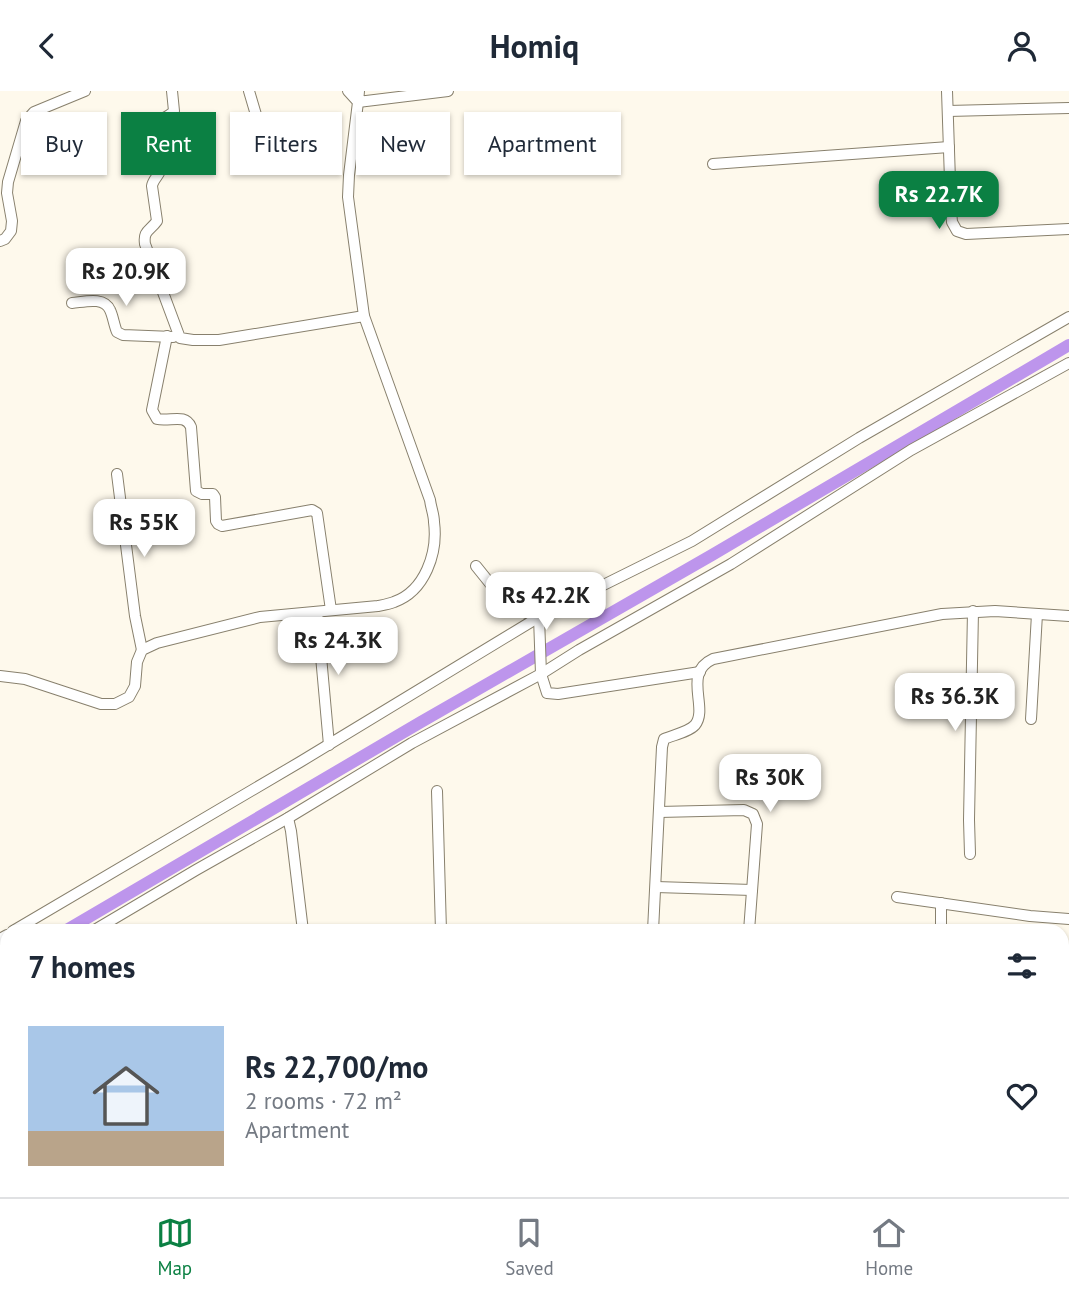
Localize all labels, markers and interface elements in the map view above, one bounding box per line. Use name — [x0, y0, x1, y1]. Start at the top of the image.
text: Homiq — [490, 25, 579, 67]
icon: back — [28, 27, 66, 65]
icon: person — [1003, 27, 1041, 65]
chip: Buy — [21, 112, 107, 175]
chip: Rent — [121, 112, 216, 175]
chip: Filters — [230, 112, 342, 175]
chip: New — [356, 112, 450, 175]
chip: Apartment — [464, 112, 621, 175]
pin: Rs 22.7K — [867, 171, 1011, 231]
text: Rs 22.7K — [895, 179, 983, 208]
pin: Rs 20.9K — [54, 249, 198, 308]
text: Rs 20.9K — [82, 256, 170, 285]
pin: Rs 55K — [87, 499, 201, 559]
text: Rs 55K — [109, 507, 179, 536]
pin: Rs 42.2K — [474, 573, 618, 632]
text: Rs 42.2K — [502, 580, 590, 609]
pin: Rs 24.3K — [266, 617, 410, 677]
text: Rs 24.3K — [294, 625, 382, 654]
pin: Rs 36.3K — [883, 673, 1027, 733]
text: Rs 36.3K — [911, 681, 999, 710]
pin: Rs 30K — [713, 755, 827, 814]
text: Rs 30K — [735, 762, 805, 791]
text: 7 homes — [28, 947, 136, 986]
icon: filters — [1003, 947, 1041, 985]
text: Rs 22,700/mo — [245, 1047, 428, 1086]
icon: home — [84, 1054, 168, 1138]
icon: heart — [1003, 1077, 1041, 1115]
text: 2 rooms · 72 m² — [245, 1086, 402, 1115]
text: Apartment — [245, 1115, 349, 1144]
tab: Map — [156, 1214, 194, 1280]
tab: Saved — [505, 1214, 554, 1280]
tab: Home — [865, 1214, 913, 1280]

